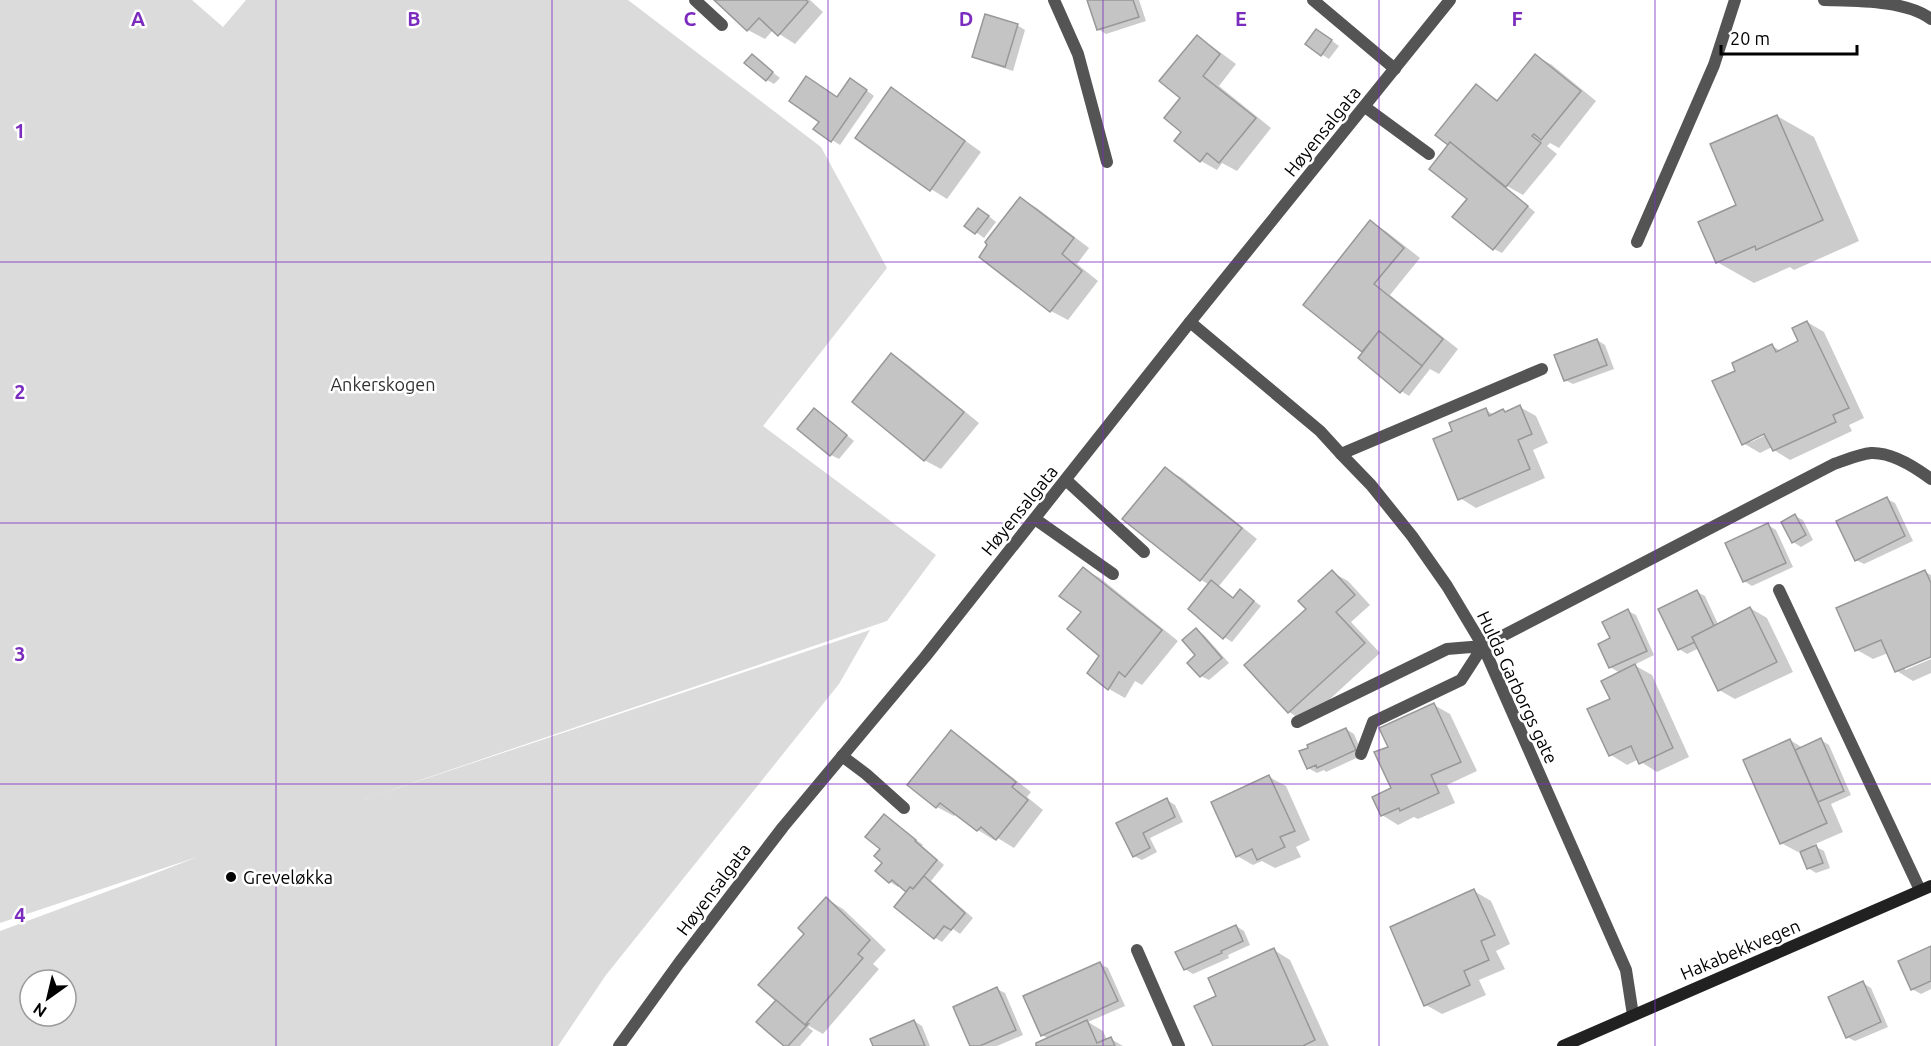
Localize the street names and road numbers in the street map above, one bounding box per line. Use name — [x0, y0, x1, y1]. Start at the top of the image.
street label: Høyensalgata — [1280, 82, 1364, 180]
street label: Høyensalgata — [977, 461, 1061, 559]
street label: Hulda Garborgs gate — [1474, 607, 1562, 767]
street label: Høyensalgata — [672, 839, 754, 939]
street label: Hakabekkvegen — [1677, 915, 1803, 983]

